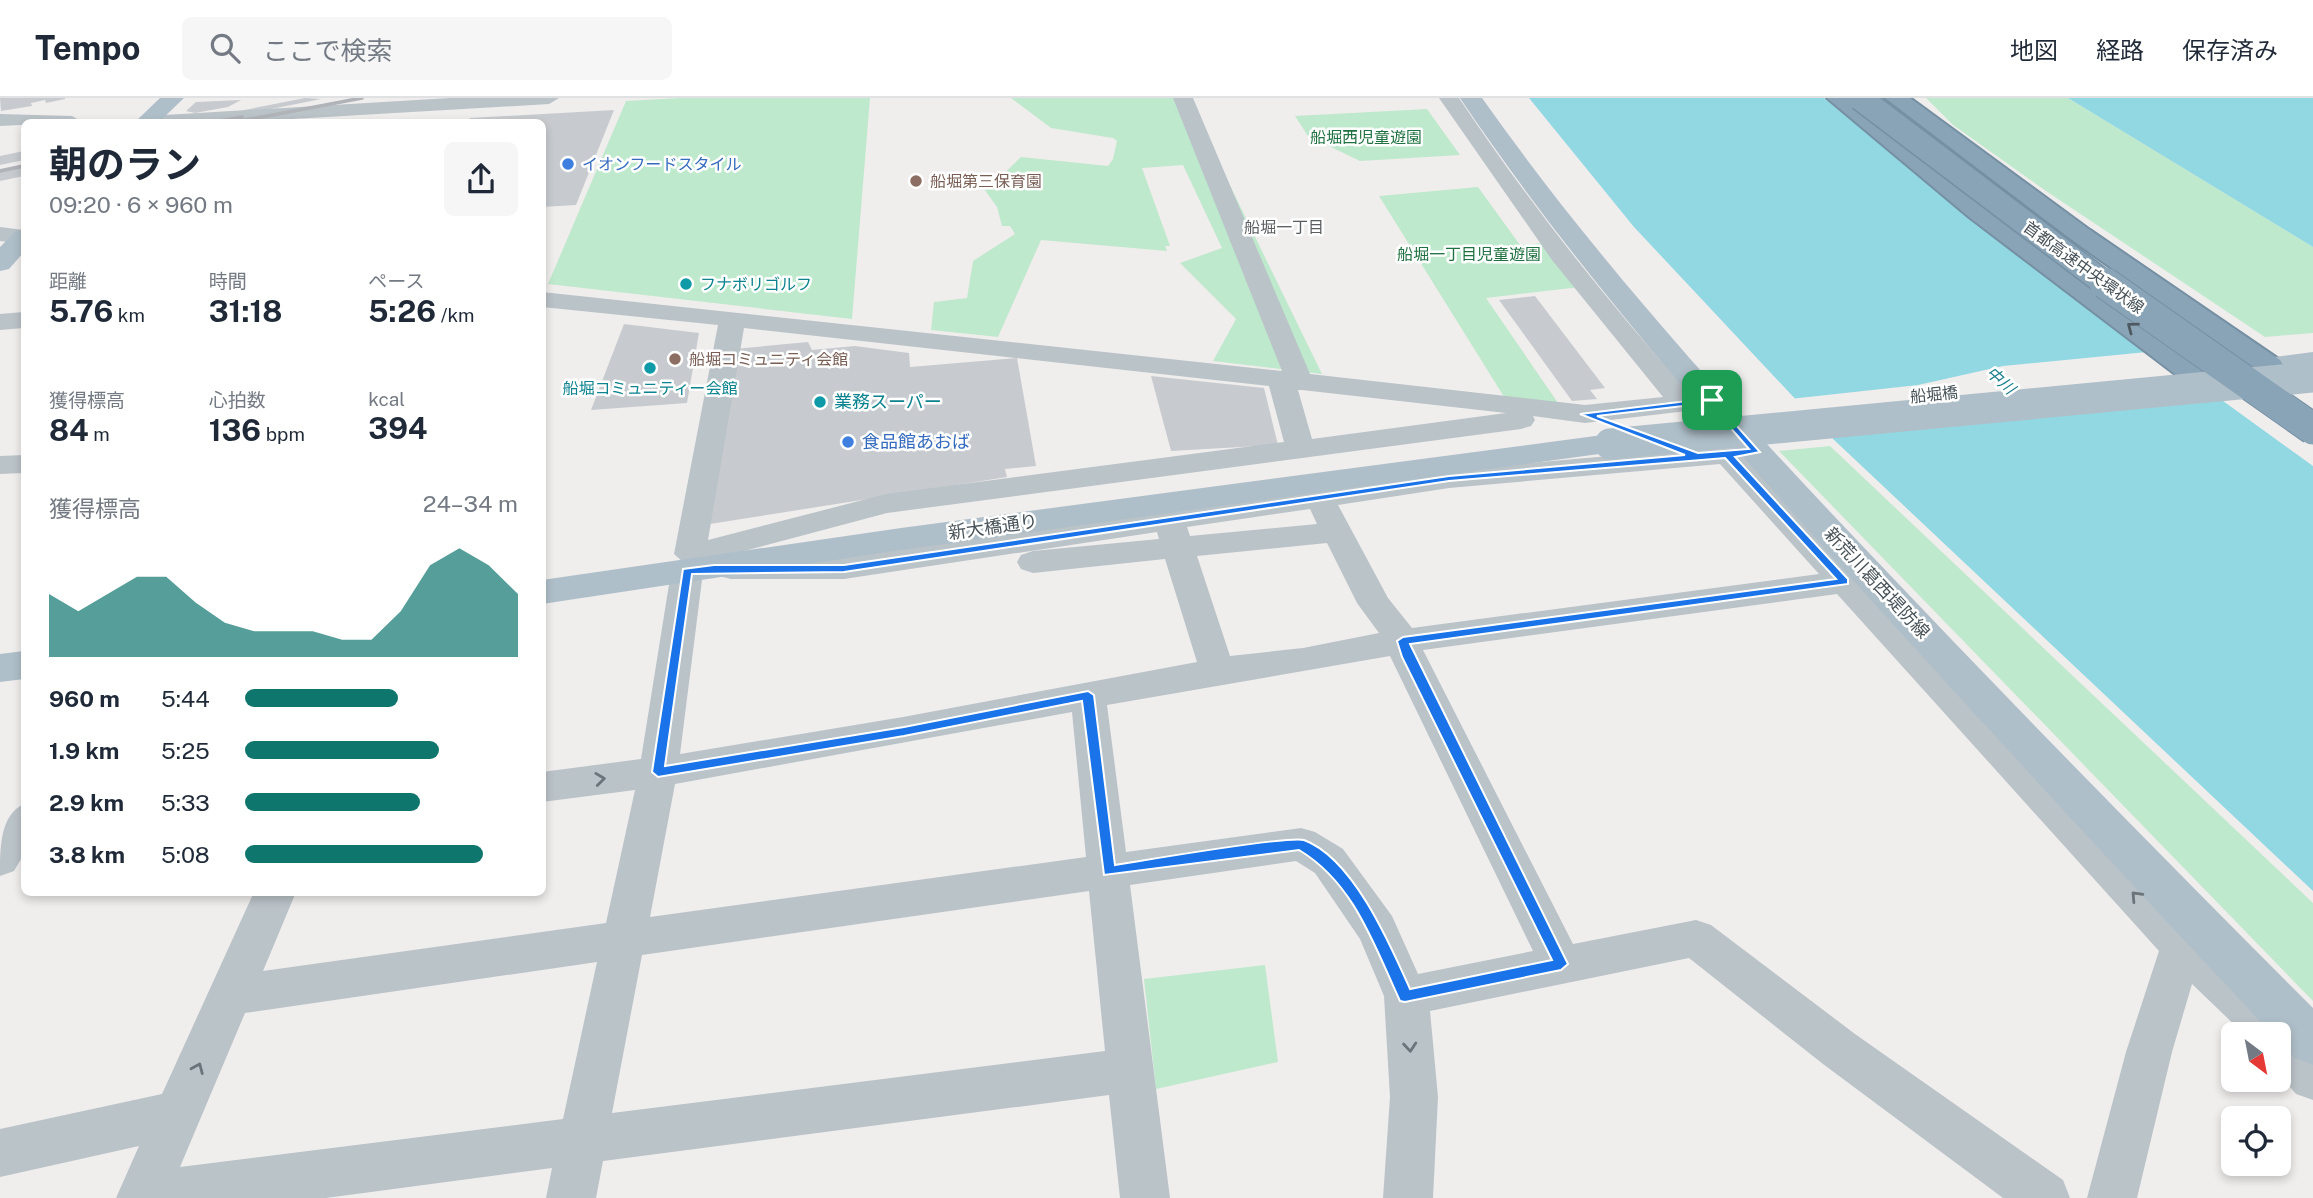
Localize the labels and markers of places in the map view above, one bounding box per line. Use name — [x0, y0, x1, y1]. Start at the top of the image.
place label: イオンフードスタイル — [582, 155, 742, 174]
marker: イオンフードスタイル — [560, 156, 576, 172]
place label: 船堀第三保育園 — [930, 172, 1042, 191]
marker: 船堀第三保育園 — [908, 173, 924, 189]
place label: フナボリゴルフ — [700, 275, 812, 294]
marker: フナボリゴルフ — [678, 276, 694, 292]
place label: 船堀コミュニティ会館 — [689, 350, 848, 369]
marker: 船堀コミュニティ会館 — [667, 351, 683, 367]
marker: 船堀コミュニティー会館 — [642, 360, 658, 376]
pin — [1682, 370, 1742, 430]
place label: 船堀コミュニティー会館 — [562, 379, 738, 398]
place label: 業務スーパー — [834, 391, 942, 412]
marker: 業務スーパー — [812, 394, 828, 410]
place label: 食品館あおば — [862, 431, 970, 452]
marker: 食品館あおば — [840, 434, 856, 450]

